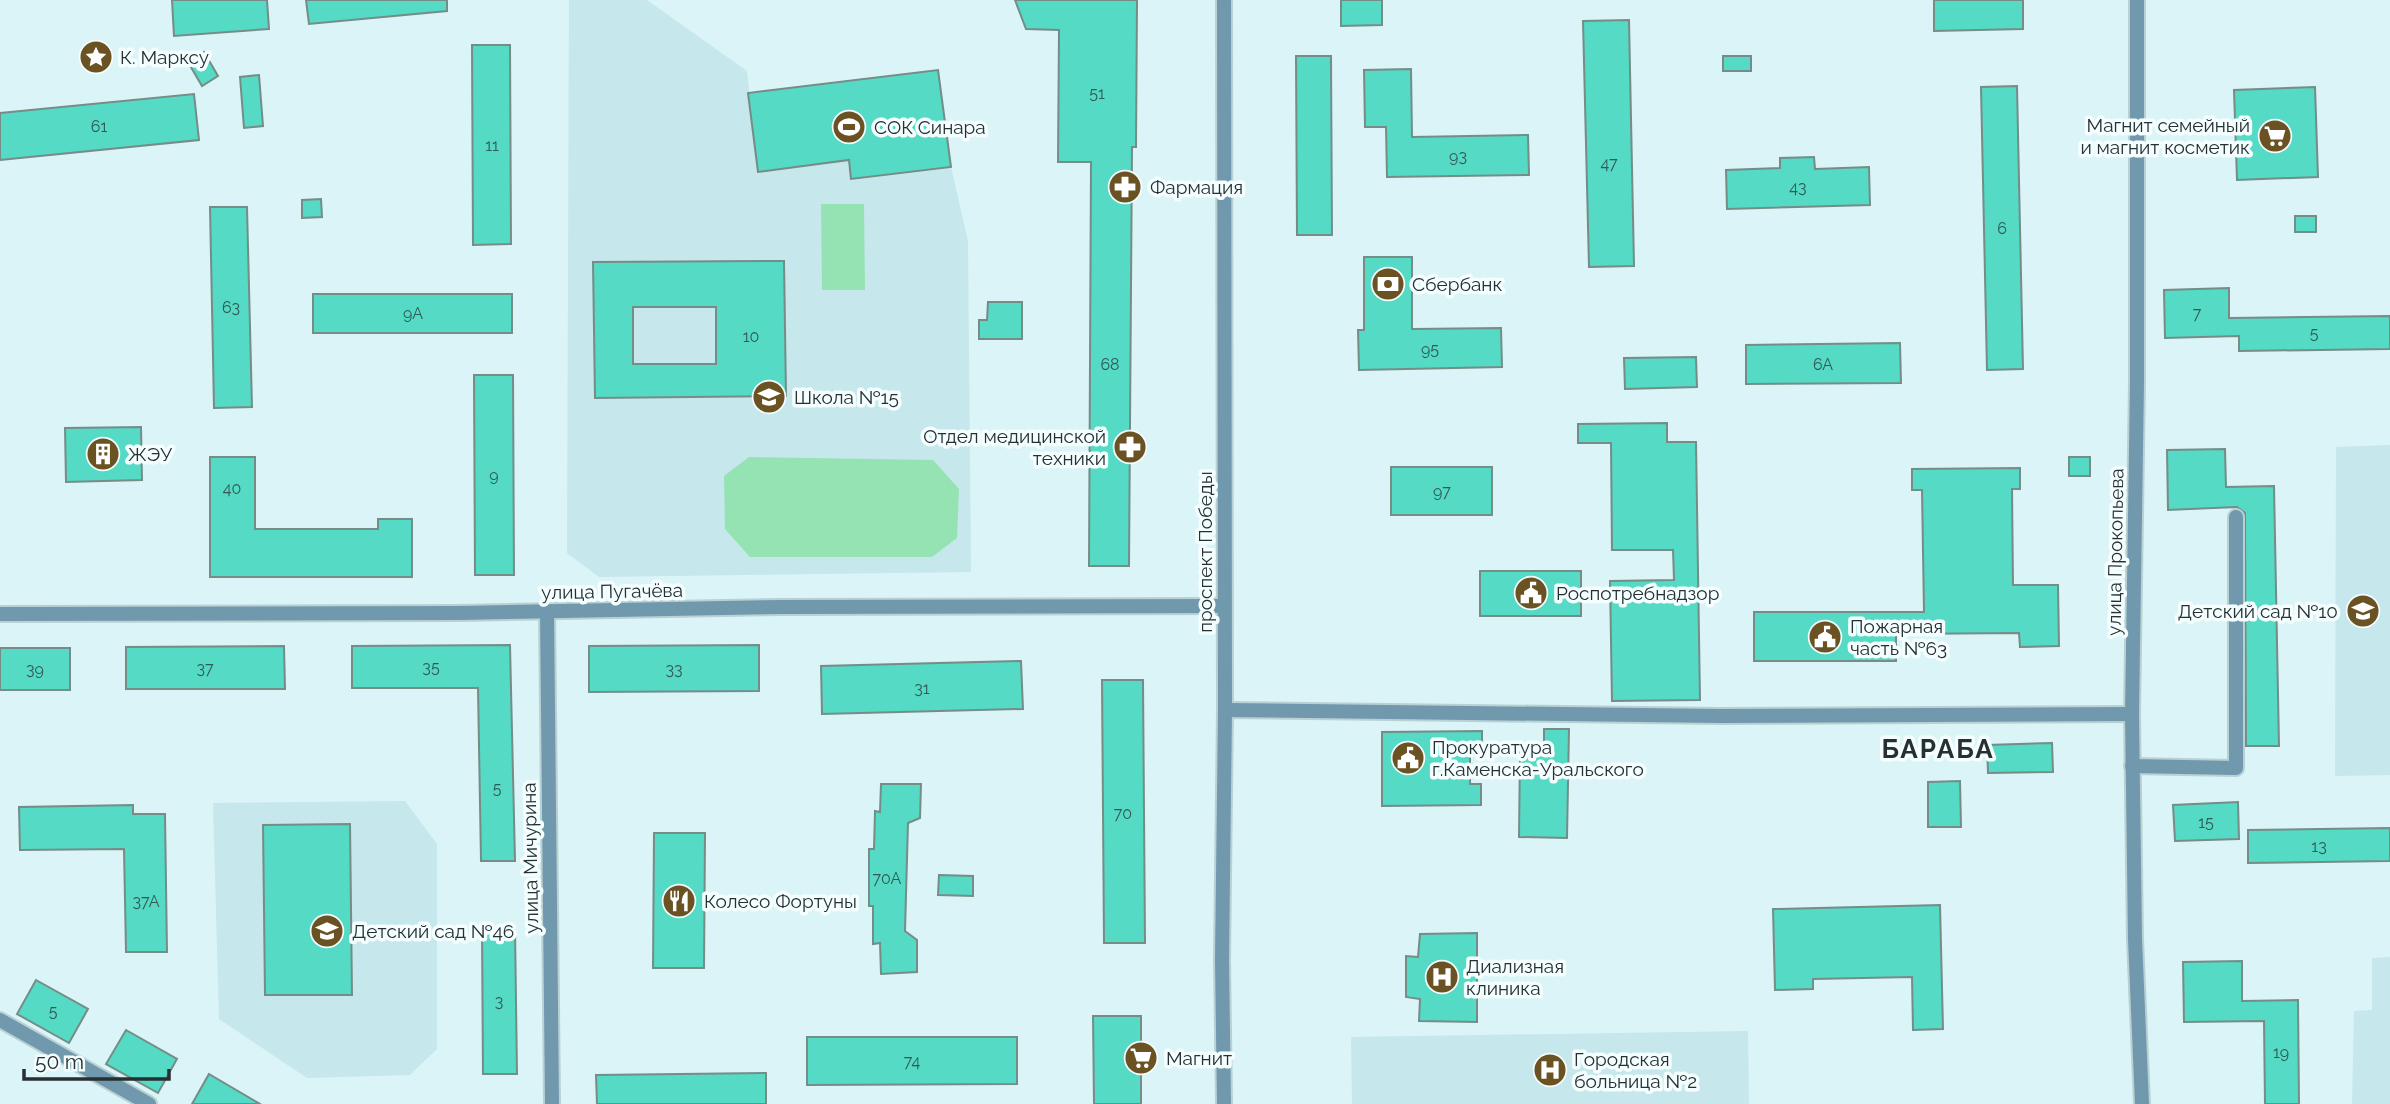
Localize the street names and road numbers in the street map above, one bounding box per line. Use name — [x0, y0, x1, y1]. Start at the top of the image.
street label: улица Прокопьева — [2103, 468, 2127, 636]
street label: проспект Победы — [1194, 471, 1216, 633]
street label: улица Пугачёва — [541, 579, 683, 603]
street label: улица Мичурина — [518, 782, 542, 934]

